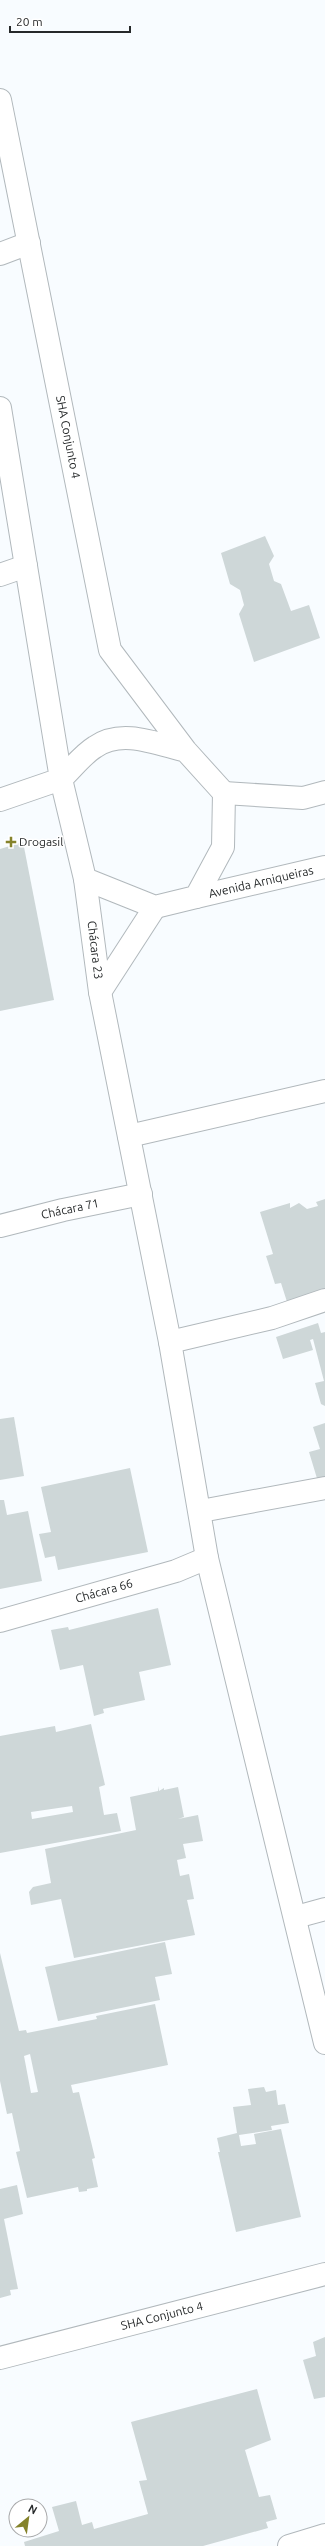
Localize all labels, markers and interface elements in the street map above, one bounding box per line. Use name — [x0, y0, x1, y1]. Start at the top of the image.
scale bar — [10, 8, 130, 34]
text: 20 m — [16, 15, 43, 28]
street label: SHA Conjunto 4 — [54, 394, 83, 480]
place label: Drogasil — [19, 835, 63, 848]
marker: Drogasil — [6, 837, 16, 847]
street label: Avenida Arniqueiras — [207, 863, 315, 900]
street label: Chácara 23 — [85, 920, 106, 980]
street label: Chácara 71 — [40, 1196, 100, 1221]
street label: Chácara 66 — [74, 1576, 134, 1605]
street label: SHA Conjunto 4 — [119, 2299, 205, 2332]
north arrow — [8, 2498, 48, 2538]
text: N — [26, 2502, 39, 2516]

